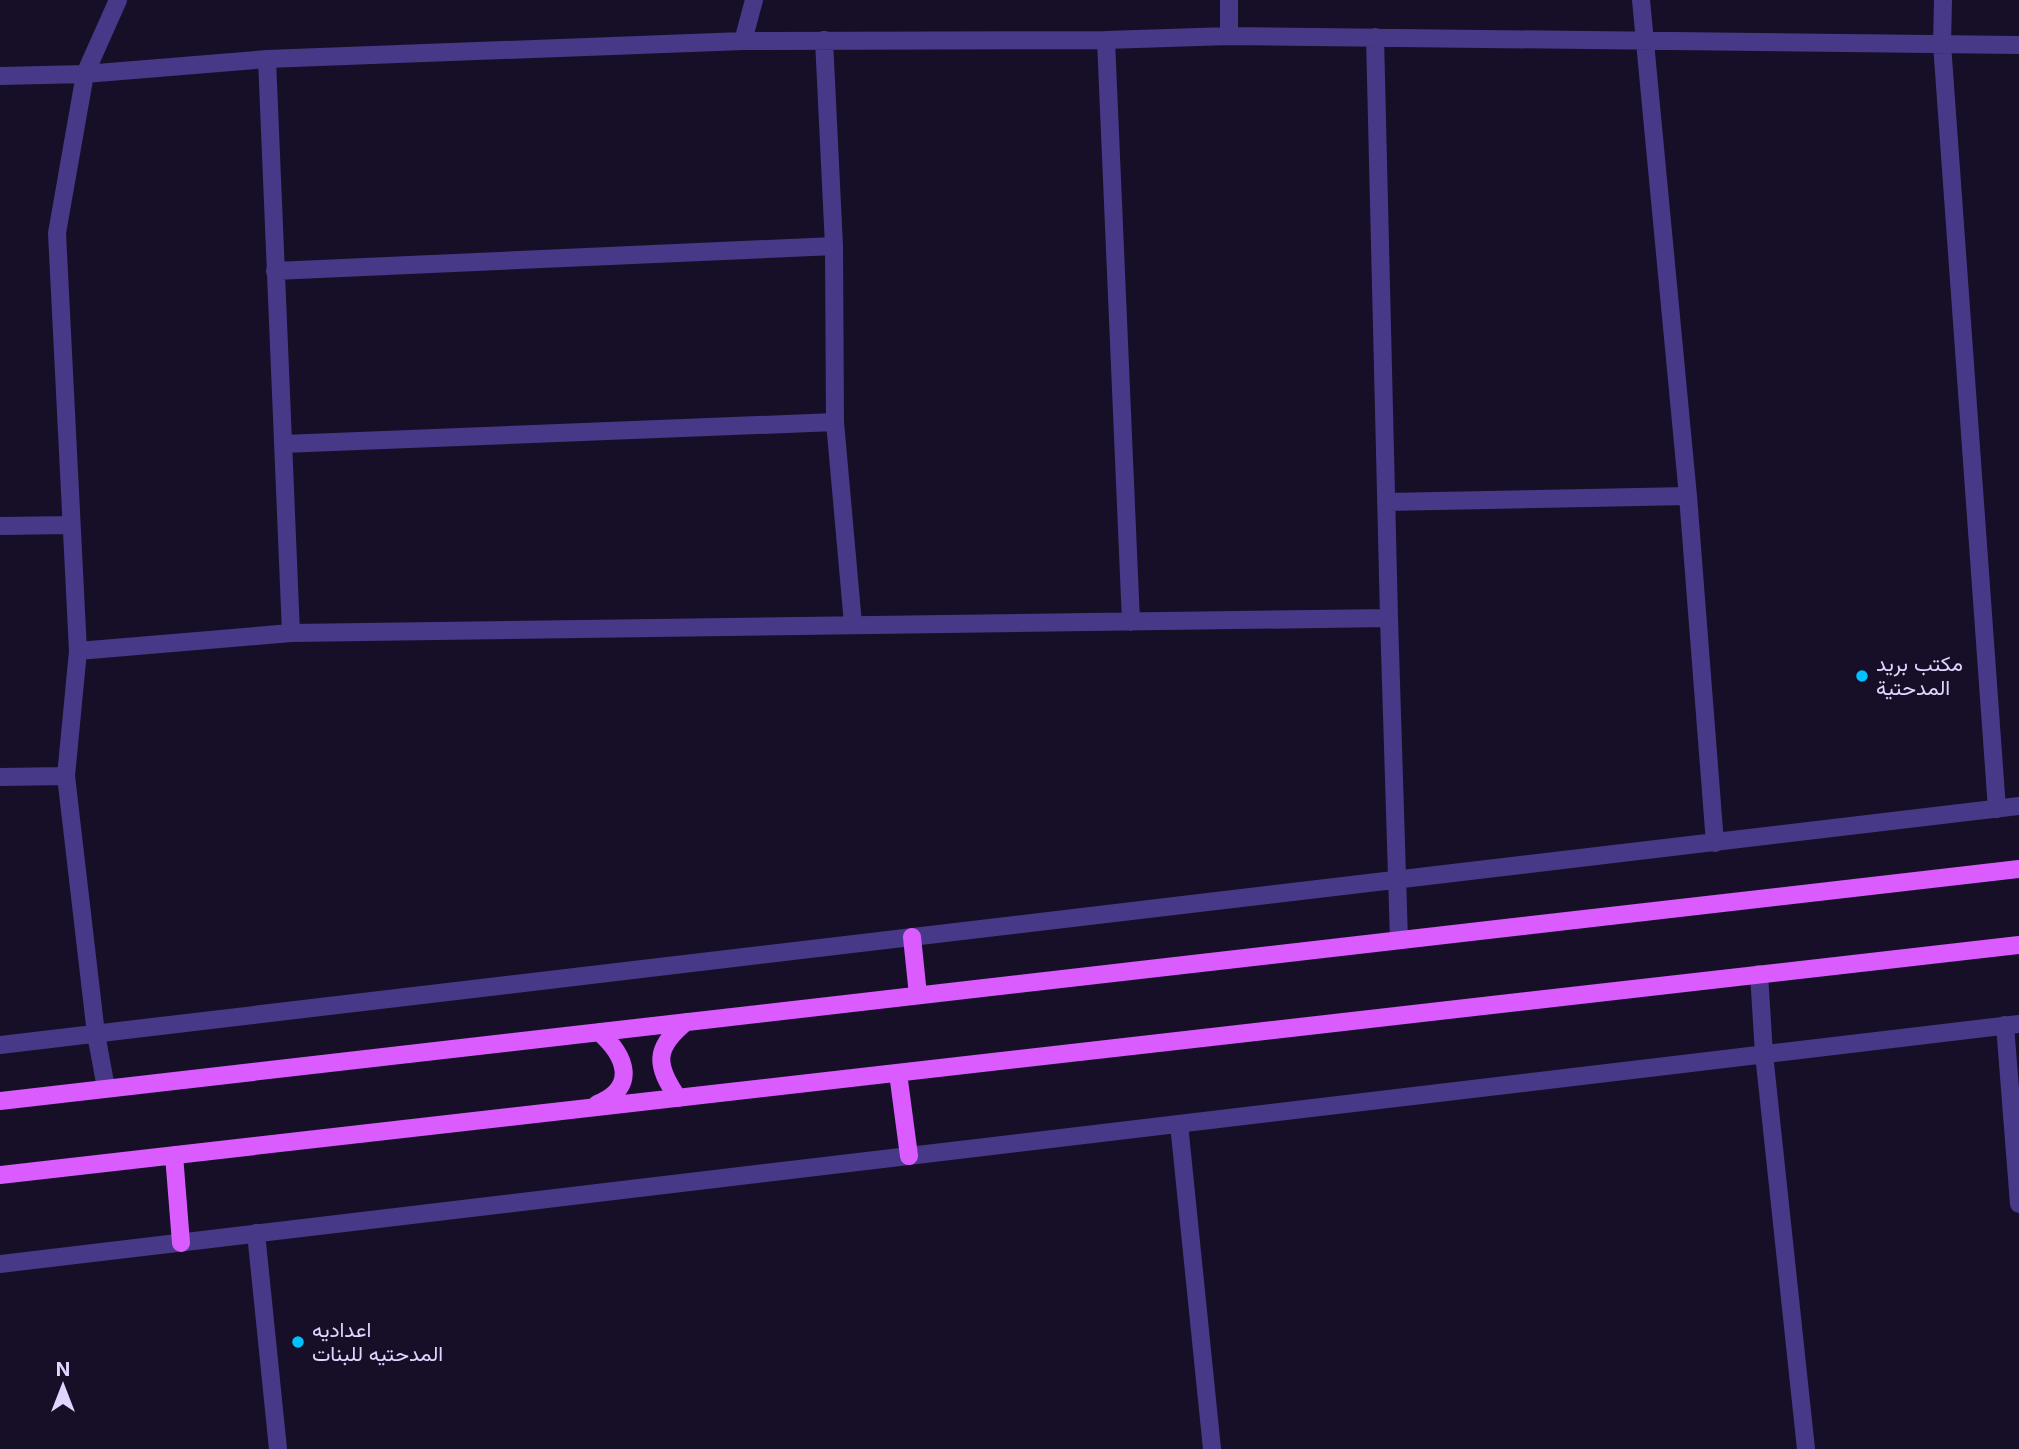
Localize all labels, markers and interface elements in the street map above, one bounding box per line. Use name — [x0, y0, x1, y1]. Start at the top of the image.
place label: مكتب بريد المدحتية — [1876, 651, 1963, 700]
marker: مكتب بريد المدحتية — [1854, 668, 1870, 684]
place label: اعداديه المدحتيه للبنات — [312, 1317, 443, 1366]
marker: اعداديه المدحتيه للبنات — [290, 1334, 306, 1350]
north arrow — [28, 1351, 98, 1421]
text: N — [56, 1358, 70, 1381]

